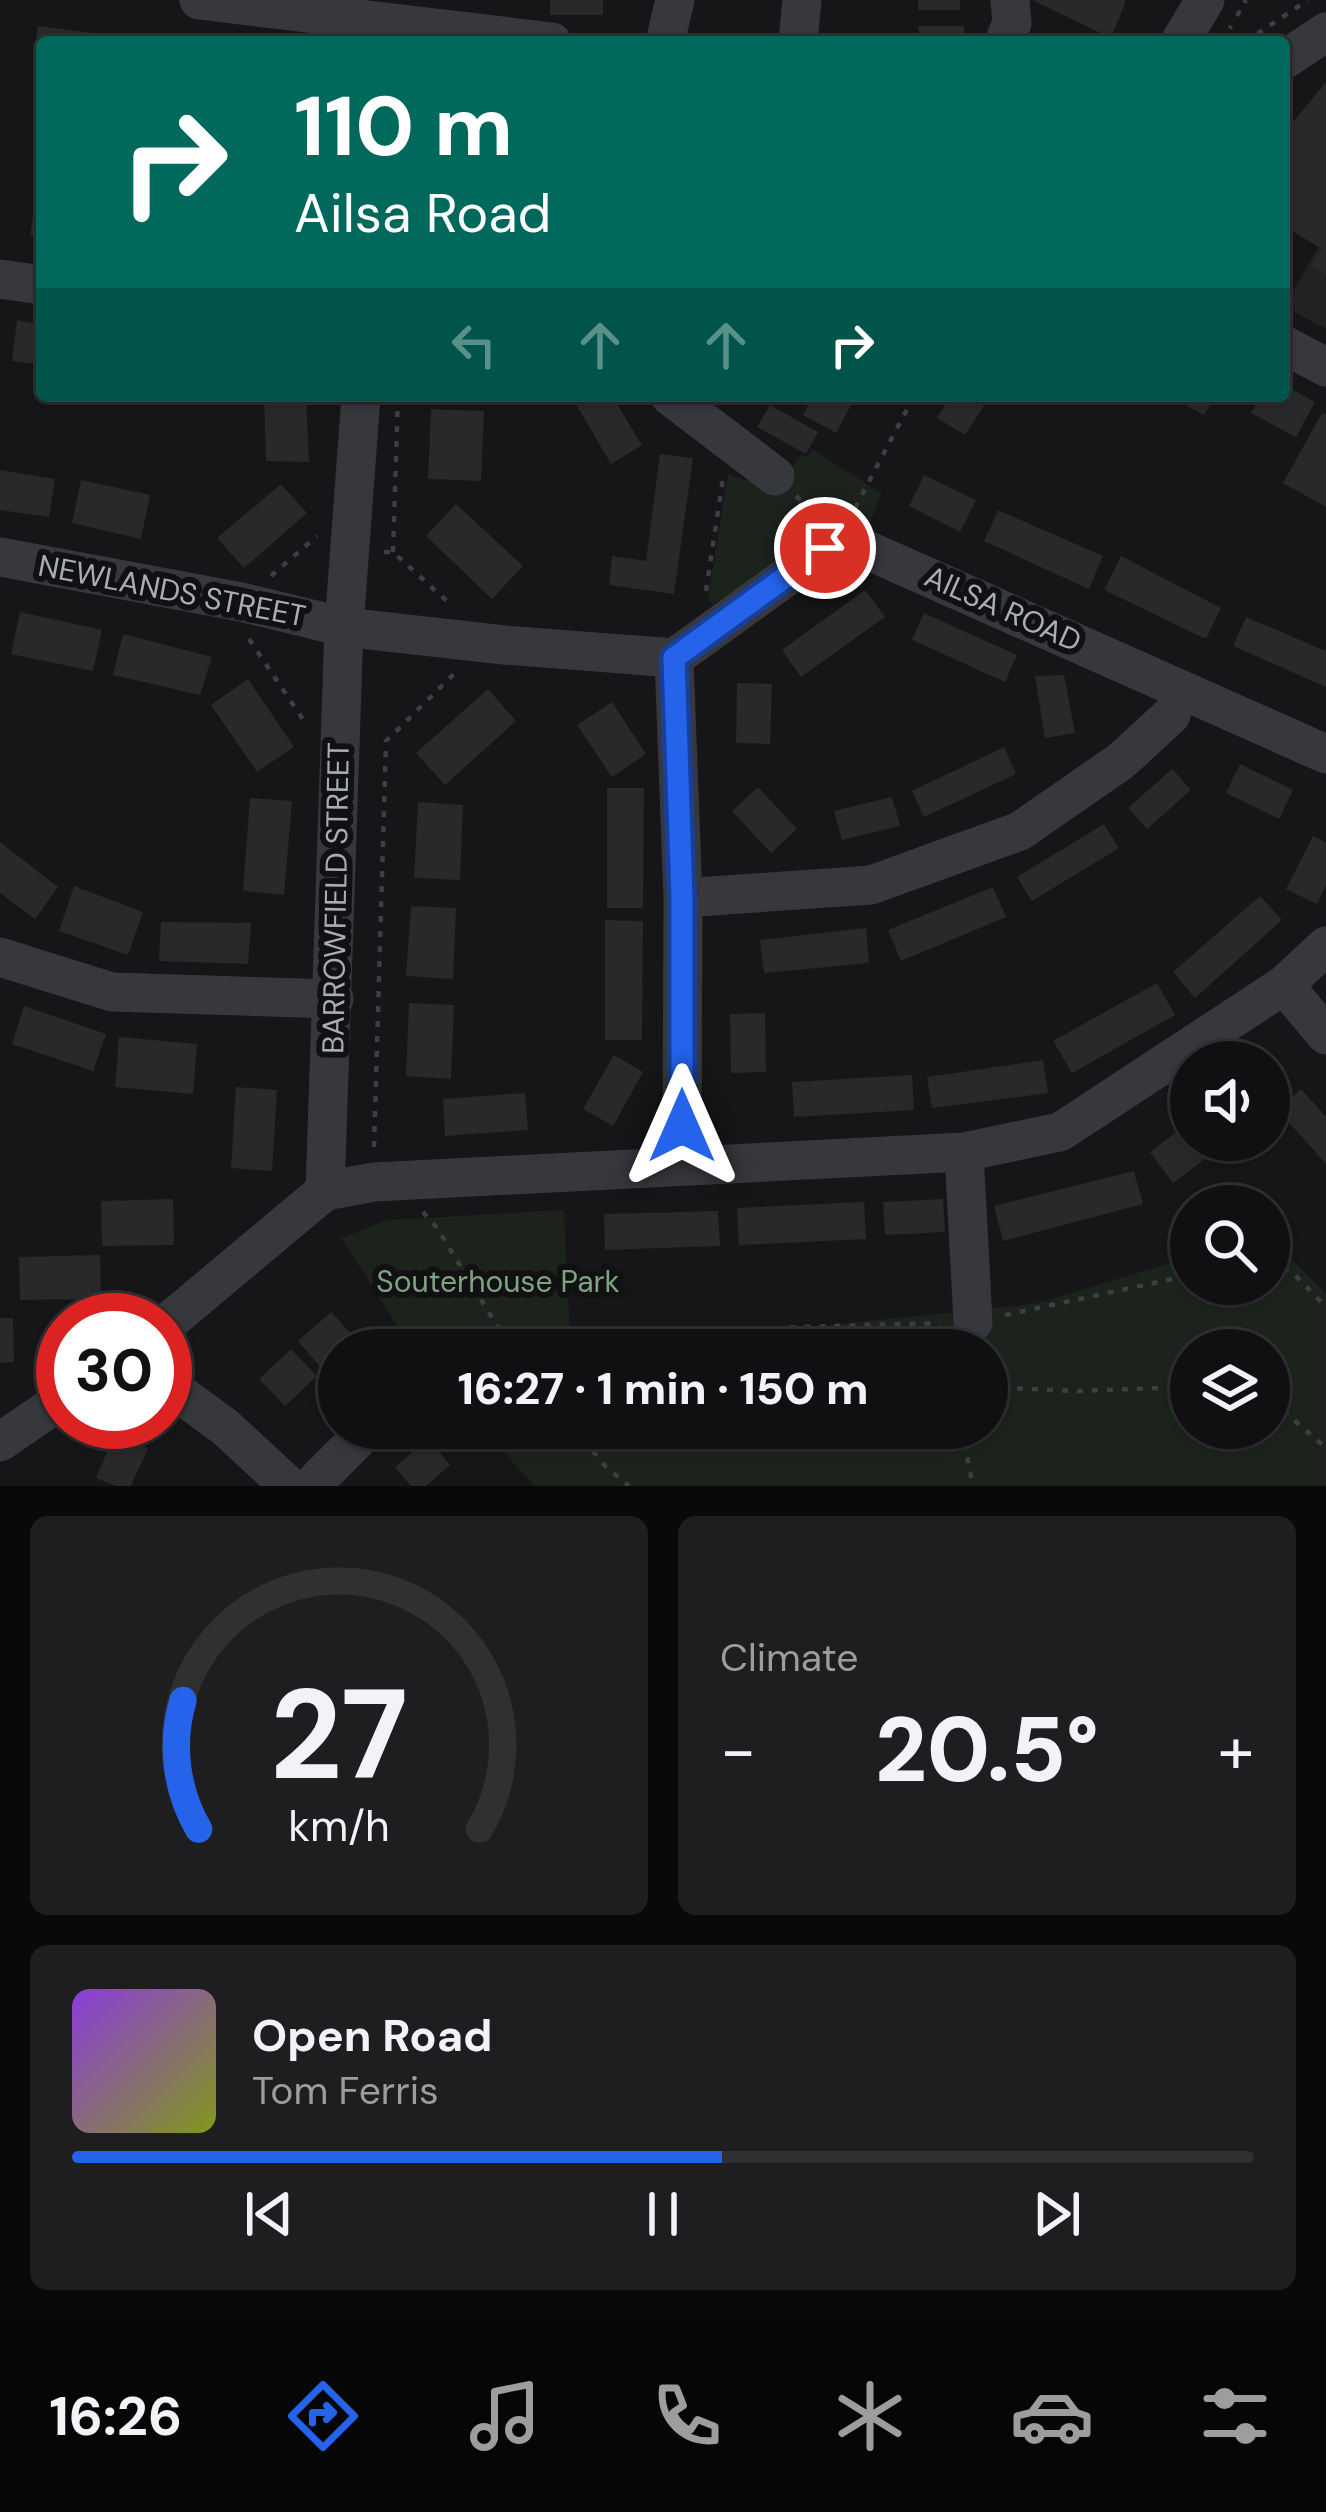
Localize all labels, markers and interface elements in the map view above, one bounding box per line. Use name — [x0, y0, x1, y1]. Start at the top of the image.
text: 110 m — [294, 72, 513, 181]
icon: right — [96, 84, 252, 240]
text: Ailsa Road — [294, 178, 551, 249]
icon: left — [441, 312, 507, 378]
icon: ahead — [567, 312, 633, 378]
icon: ahead — [693, 312, 759, 378]
icon: right — [819, 312, 885, 378]
pin — [774, 497, 876, 599]
icon: arrive — [792, 515, 858, 581]
street label: NEWLANDS STREET — [35, 545, 309, 636]
street label: AILSA ROAD — [919, 557, 1088, 660]
street label: BARROWFIELD STREET — [313, 742, 358, 1054]
map controls — [1170, 1041, 1290, 1449]
button: sound — [1170, 1041, 1290, 1161]
position arrow — [619, 1063, 745, 1189]
button: search — [1170, 1185, 1290, 1305]
park label: Souterhouse Park — [376, 1262, 620, 1301]
speed limit sign: 30 — [36, 1293, 192, 1449]
button: layers — [1170, 1329, 1290, 1449]
text: 16:27 · 1 min · 150 m — [457, 1359, 869, 1418]
text: Climate — [720, 1632, 858, 1683]
text: 27 — [270, 1654, 408, 1817]
text: 20.5° — [875, 1692, 1099, 1809]
text: − — [720, 1708, 756, 1793]
text: + — [1218, 1708, 1254, 1793]
text: km/h — [288, 1797, 390, 1853]
text: Open Road — [252, 2006, 493, 2065]
text: Tom Ferris — [252, 2065, 439, 2116]
icon: previous — [236, 2181, 302, 2247]
icon: pause — [630, 2181, 696, 2247]
icon: next — [1024, 2181, 1090, 2247]
icon: directions — [281, 2374, 365, 2458]
icon: music — [463, 2374, 547, 2458]
icon: phone — [645, 2374, 729, 2458]
icon: climate — [828, 2374, 912, 2458]
icon: car — [1010, 2374, 1094, 2458]
icon: filters — [1193, 2374, 1277, 2458]
text: 16:26 — [49, 2381, 182, 2452]

